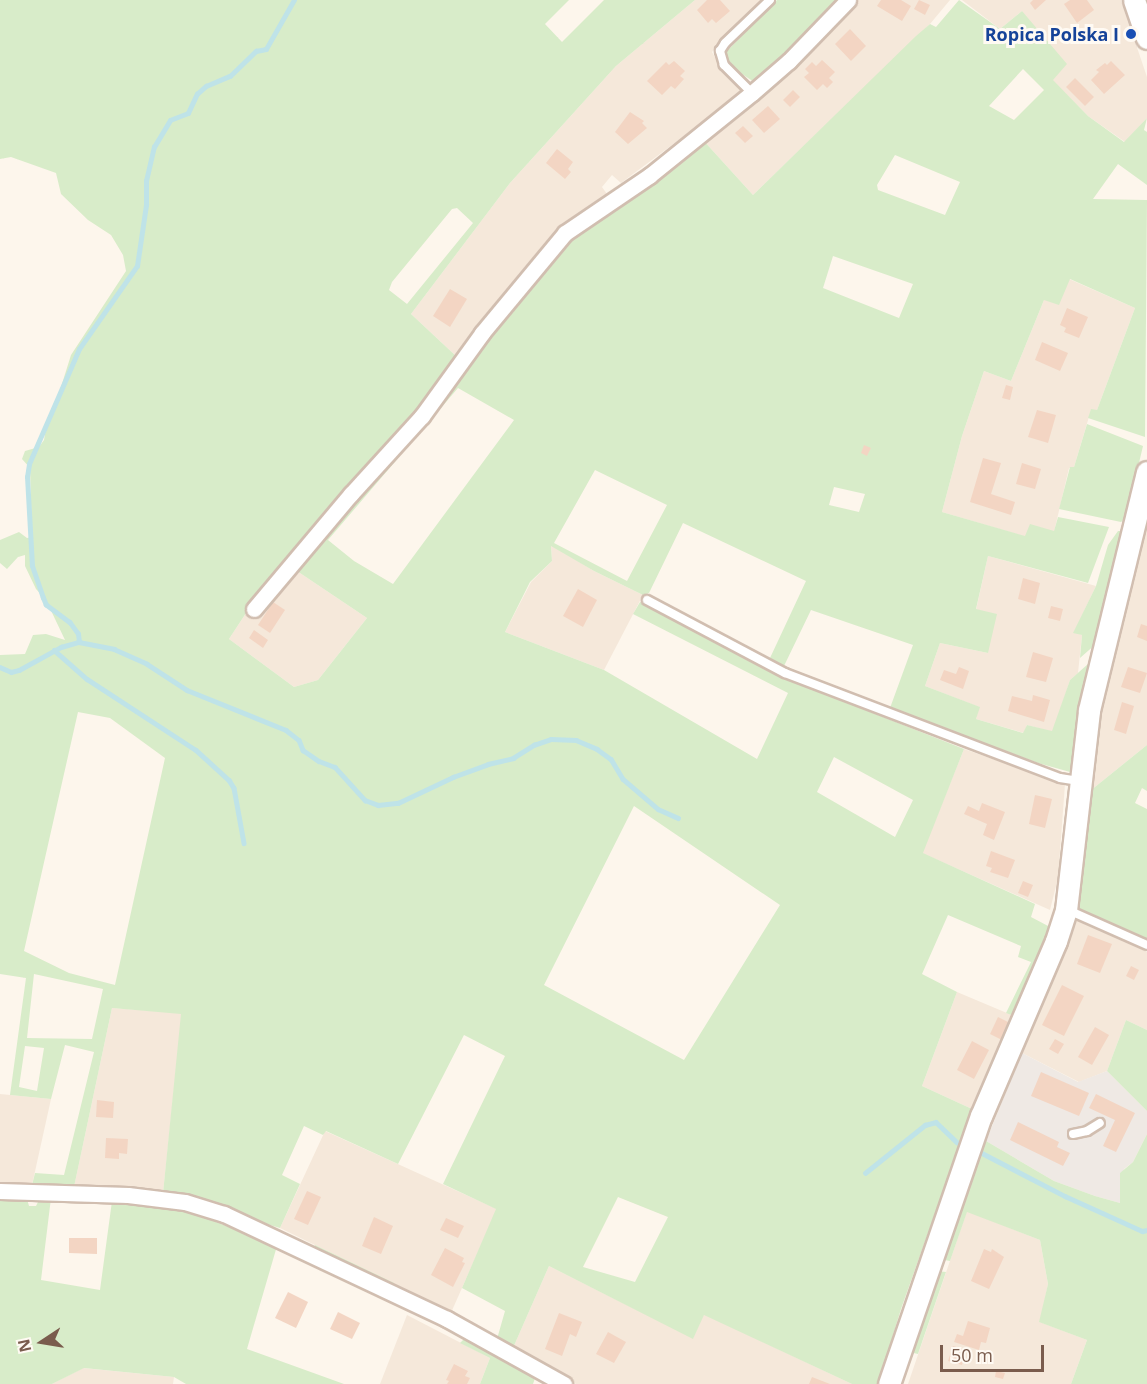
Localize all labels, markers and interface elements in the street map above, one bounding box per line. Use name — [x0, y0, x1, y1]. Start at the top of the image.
place label: Ropica Polska I — [985, 23, 1119, 45]
marker: Ropica Polska I — [1124, 27, 1138, 41]
north arrow — [12, 1312, 72, 1372]
scale bar — [943, 1333, 1046, 1371]
text: N — [12, 1337, 37, 1354]
text: 50 m — [951, 1343, 993, 1367]

